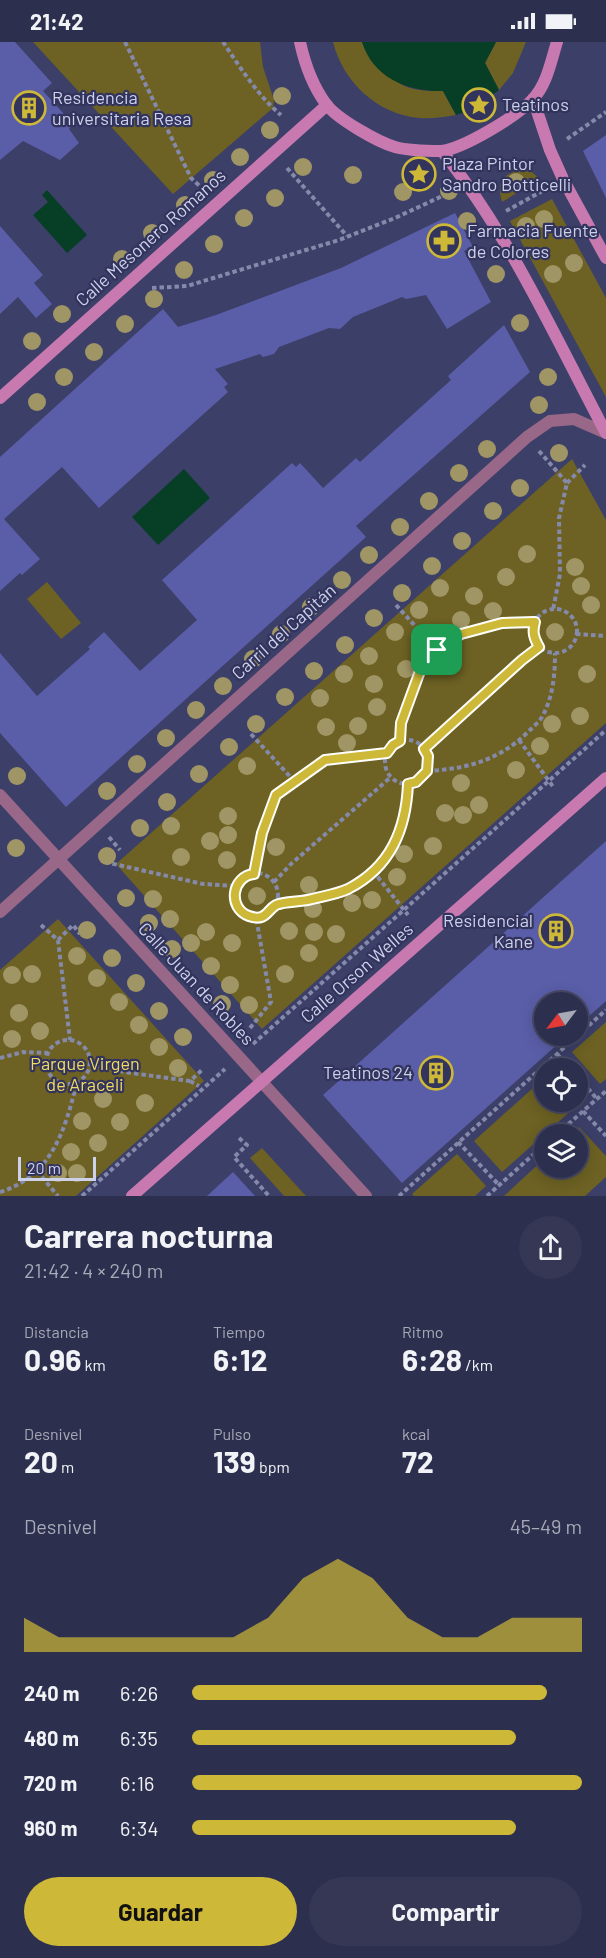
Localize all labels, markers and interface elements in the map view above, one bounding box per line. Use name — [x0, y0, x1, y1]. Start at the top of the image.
text: 21:42 — [30, 8, 84, 34]
place label: Residencia universitaria Resa — [52, 86, 191, 129]
place icon: Teatinos — [461, 87, 497, 123]
building icon: Residencia universitaria Resa — [11, 90, 47, 126]
place label: Teatinos — [502, 93, 569, 115]
place label: Plaza Pintor Sandro Botticelli — [442, 152, 571, 195]
place icon: Plaza Pintor Sandro Botticelli — [401, 156, 437, 192]
street label: Calle Mesonero Romanos — [71, 164, 230, 310]
place label: Farmacia Fuente de Colores — [467, 219, 598, 262]
pharmacy icon: Farmacia Fuente de Colores — [426, 223, 462, 259]
street label: Carril del Capitán — [227, 579, 340, 684]
pin — [411, 624, 462, 675]
icon: arrive — [420, 633, 453, 666]
place label: Residencial Kane — [443, 909, 533, 952]
building icon: Residencial Kane — [538, 913, 574, 949]
street label: Calle Juan de Robles — [134, 917, 259, 1049]
street label: Calle Orson Welles — [296, 917, 417, 1027]
north arrow — [534, 992, 588, 1046]
map controls — [534, 992, 588, 1178]
park label: Parque Virgen de Araceli — [30, 1052, 140, 1095]
building icon: Teatinos 24 — [418, 1055, 454, 1091]
button: locate — [534, 1058, 588, 1112]
place label: Teatinos 24 — [323, 1061, 413, 1083]
button: layers — [534, 1124, 588, 1178]
scale bar — [18, 1154, 96, 1182]
text: 20 m — [27, 1158, 61, 1177]
text: Carrera nocturna — [24, 1215, 273, 1255]
button: share — [519, 1216, 582, 1279]
text: 21:42 · 4 × 240 m — [24, 1258, 163, 1282]
text: Distancia — [24, 1322, 89, 1341]
text: Tiempo — [213, 1322, 265, 1341]
text: Ritmo — [402, 1322, 444, 1341]
text: 0.96 — [24, 1341, 81, 1377]
text: 6:12 — [213, 1341, 267, 1377]
text: 6:28 — [402, 1341, 462, 1377]
text: km — [81, 1355, 106, 1374]
text: /km — [462, 1355, 493, 1374]
text: Desnivel — [24, 1424, 82, 1443]
text: Pulso — [213, 1424, 251, 1443]
text: kcal — [402, 1424, 430, 1443]
text: 20 — [24, 1443, 58, 1479]
text: 139 — [213, 1443, 256, 1479]
text: 72 — [402, 1443, 434, 1479]
text: m — [58, 1457, 74, 1476]
text: bpm — [256, 1457, 290, 1476]
text: Desnivel — [24, 1514, 97, 1538]
text: 45–49 m — [510, 1514, 582, 1538]
text: 240 m — [24, 1681, 79, 1705]
text: 6:26 — [120, 1681, 158, 1705]
text: 480 m — [24, 1726, 79, 1750]
text: 6:35 — [120, 1726, 158, 1750]
text: 720 m — [24, 1771, 77, 1795]
text: 6:16 — [120, 1771, 154, 1795]
text: 960 m — [24, 1816, 77, 1840]
text: 6:34 — [120, 1816, 158, 1840]
button: Guardar — [24, 1877, 297, 1946]
button: Compartir — [309, 1877, 582, 1946]

